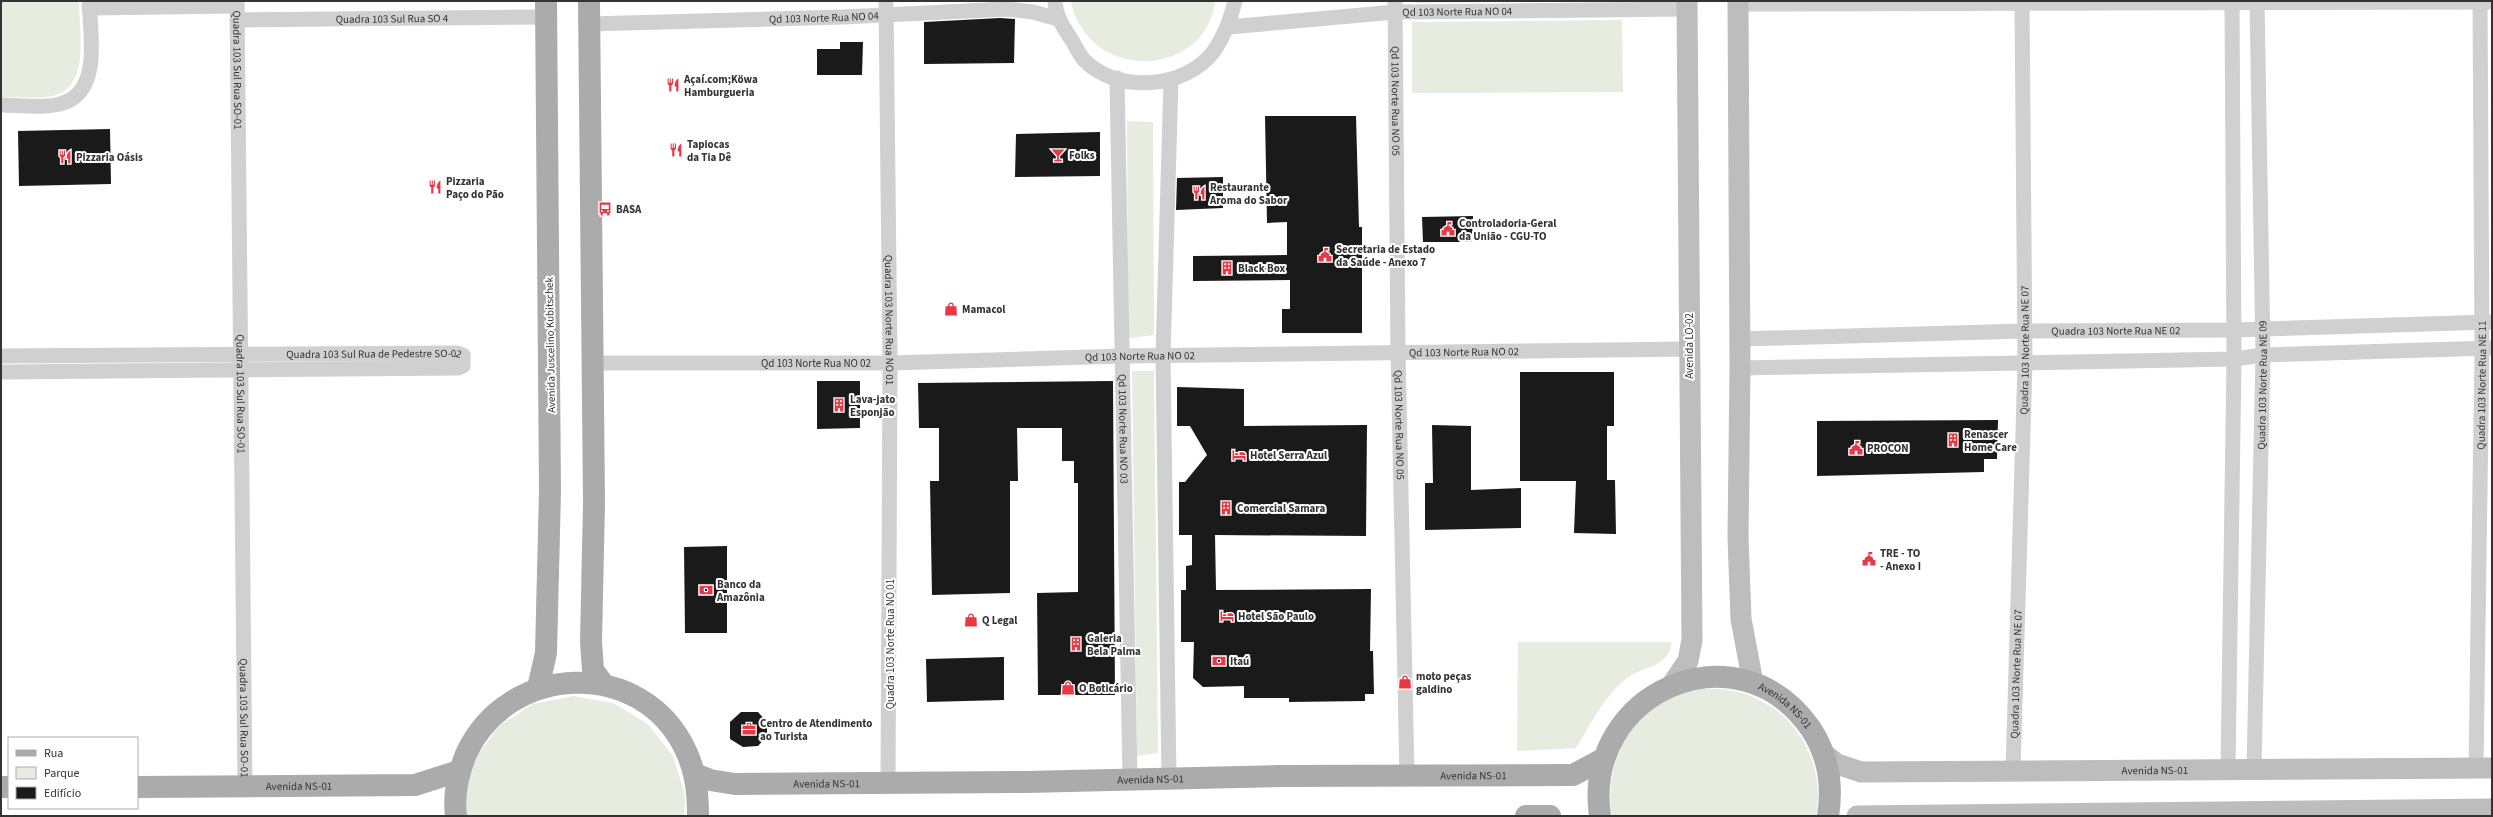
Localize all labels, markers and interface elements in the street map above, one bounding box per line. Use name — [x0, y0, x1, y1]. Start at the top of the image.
street label: Qd 103 Norte Rua NO 04 — [1402, 4, 1513, 20]
street label: Qd 103 Norte Rua NO 04 — [769, 8, 880, 27]
street label: Quadra 103 Sul Rua SO-01 — [229, 10, 245, 130]
street label: Quadra 103 Sul Rua SO 4 — [336, 11, 449, 27]
street label: Qd 103 Norte Rua NO 05 — [1387, 46, 1403, 156]
place label: Açaí.com;Köwa Hamburgueria — [683, 72, 758, 100]
restaurant icon: Açaí.com;Köwa Hamburgueria — [665, 77, 681, 93]
place label: Tapiocas da Tia Dê — [687, 137, 731, 165]
restaurant icon: Tapiocas da Tia Dê — [668, 142, 684, 158]
bar icon: Folks — [1050, 147, 1066, 163]
place label: Folks — [1069, 148, 1095, 163]
restaurant icon: Pizzaria Oásis — [57, 149, 73, 165]
place label: Pizzaria Oásis — [76, 150, 143, 165]
place label: Pizzaria Paço do Pão — [446, 174, 504, 202]
restaurant icon: Pizzaria Paço do Pão — [427, 179, 443, 195]
place label: Restaurante Aroma do Sabor — [1209, 180, 1288, 208]
restaurant icon: Restaurante Aroma do Sabor — [1191, 185, 1207, 201]
bus stop icon: BASA — [597, 201, 613, 217]
place label: BASA — [616, 202, 642, 217]
place label: Controladoria-Geral da União - CGU-TO — [1459, 216, 1557, 244]
public building icon: Controladoria-Geral da União - CGU-TO — [1440, 221, 1456, 237]
place label: Secretaria de Estado da Saúde - Anexo 7 — [1336, 242, 1435, 270]
public building icon: Secretaria de Estado da Saúde - Anexo 7 — [1317, 247, 1333, 263]
street label: Quadra 103 Norte Rua NO 01 — [881, 255, 897, 385]
building icon: Black Box — [1219, 260, 1235, 276]
place label: Black Box — [1238, 261, 1285, 276]
street label: Avenida Juscelino Kubitschek — [542, 276, 559, 413]
street label: Quadra 103 Norte Rua NE 07 — [2016, 286, 2033, 415]
shop icon: Mamacol — [943, 301, 959, 317]
place label: Mamacol — [962, 302, 1006, 317]
street label: Avenida LO-02 — [1682, 313, 1697, 379]
street label: Quadra 103 Norte Rua NE 09 — [2254, 320, 2271, 450]
street label: Quadra 103 Norte Rua NE 11 — [2474, 320, 2490, 450]
street label: Quadra 103 Norte Rua NE 02 — [2051, 323, 2180, 339]
street label: Quadra 103 Sul Rua SO-01 — [232, 334, 249, 454]
street label: Qd 103 Norte Rua NO 02 — [1409, 344, 1519, 360]
street label: Quadra 103 Sul Rua de Pedestre SO-02 — [286, 346, 464, 362]
street label: Qd 103 Norte Rua NO 02 — [1085, 348, 1195, 365]
street label: Qd 103 Norte Rua NO 02 — [761, 356, 871, 371]
street label: Qd 103 Norte Rua NO 05 — [1390, 370, 1408, 480]
street label: Qd 103 Norte Rua NO 03 — [1114, 374, 1132, 484]
place label: Lava-jato Esponjão — [850, 392, 895, 420]
building icon: Lava-jato Esponjão — [831, 397, 847, 413]
place label: Renascer Home Care — [1964, 427, 2017, 455]
building icon: Renascer Home Care — [1945, 432, 1961, 448]
public building icon: PROCON — [1848, 440, 1864, 456]
place label: PROCON — [1867, 441, 1909, 456]
hotel icon: Hotel Serra Azul — [1231, 447, 1247, 463]
place label: Hotel Serra Azul — [1250, 448, 1328, 463]
building icon: Comercial Samara — [1218, 500, 1234, 516]
place label: Comercial Samara — [1237, 501, 1325, 516]
place label: TRE - TO - Anexo I — [1880, 546, 1921, 574]
public building icon: TRE - TO - Anexo I — [1861, 551, 1877, 567]
place label: Banco da Amazônia — [716, 577, 765, 605]
street label: Quadra 103 Norte Rua NO 01 — [883, 579, 898, 709]
bank icon: Banco da Amazônia — [698, 582, 714, 598]
hotel icon: Hotel São Paulo — [1219, 608, 1235, 624]
place label: Hotel São Paulo — [1238, 609, 1314, 624]
street label: Quadra 103 Norte Rua NE 07 — [2007, 609, 2026, 739]
shop icon: Q Legal — [963, 612, 979, 628]
place label: Q Legal — [982, 613, 1018, 628]
place label: Galeria Bela Palma — [1087, 631, 1141, 659]
building icon: Galeria Bela Palma — [1068, 636, 1084, 652]
bank icon: Itaú — [1211, 653, 1227, 669]
place label: Itaú — [1230, 654, 1249, 669]
street label: Quadra 103 Sul Rua SO-01 — [236, 658, 252, 778]
place label: moto peças galdino — [1416, 669, 1471, 697]
shop icon: moto peças galdino — [1397, 674, 1413, 690]
street label: Avenida NS-01 — [1756, 679, 1815, 732]
shop icon: O Boticário — [1060, 680, 1076, 696]
place label: O Boticário — [1079, 681, 1133, 696]
place label: Centro de Atendimento ao Turista — [760, 716, 872, 744]
office icon: Centro de Atendimento ao Turista — [741, 721, 757, 737]
legend — [8, 737, 138, 809]
text: Rua — [44, 745, 63, 762]
street label: Avenida NS-01 — [2122, 763, 2188, 778]
text: Parque — [44, 765, 80, 782]
street label: Avenida NS-01 — [1440, 768, 1507, 783]
street label: Avenida NS-01 — [1117, 771, 1184, 788]
street label: Avenida NS-01 — [793, 776, 860, 792]
street label: Avenida NS-01 — [266, 779, 332, 794]
text: Edifício — [44, 785, 81, 802]

